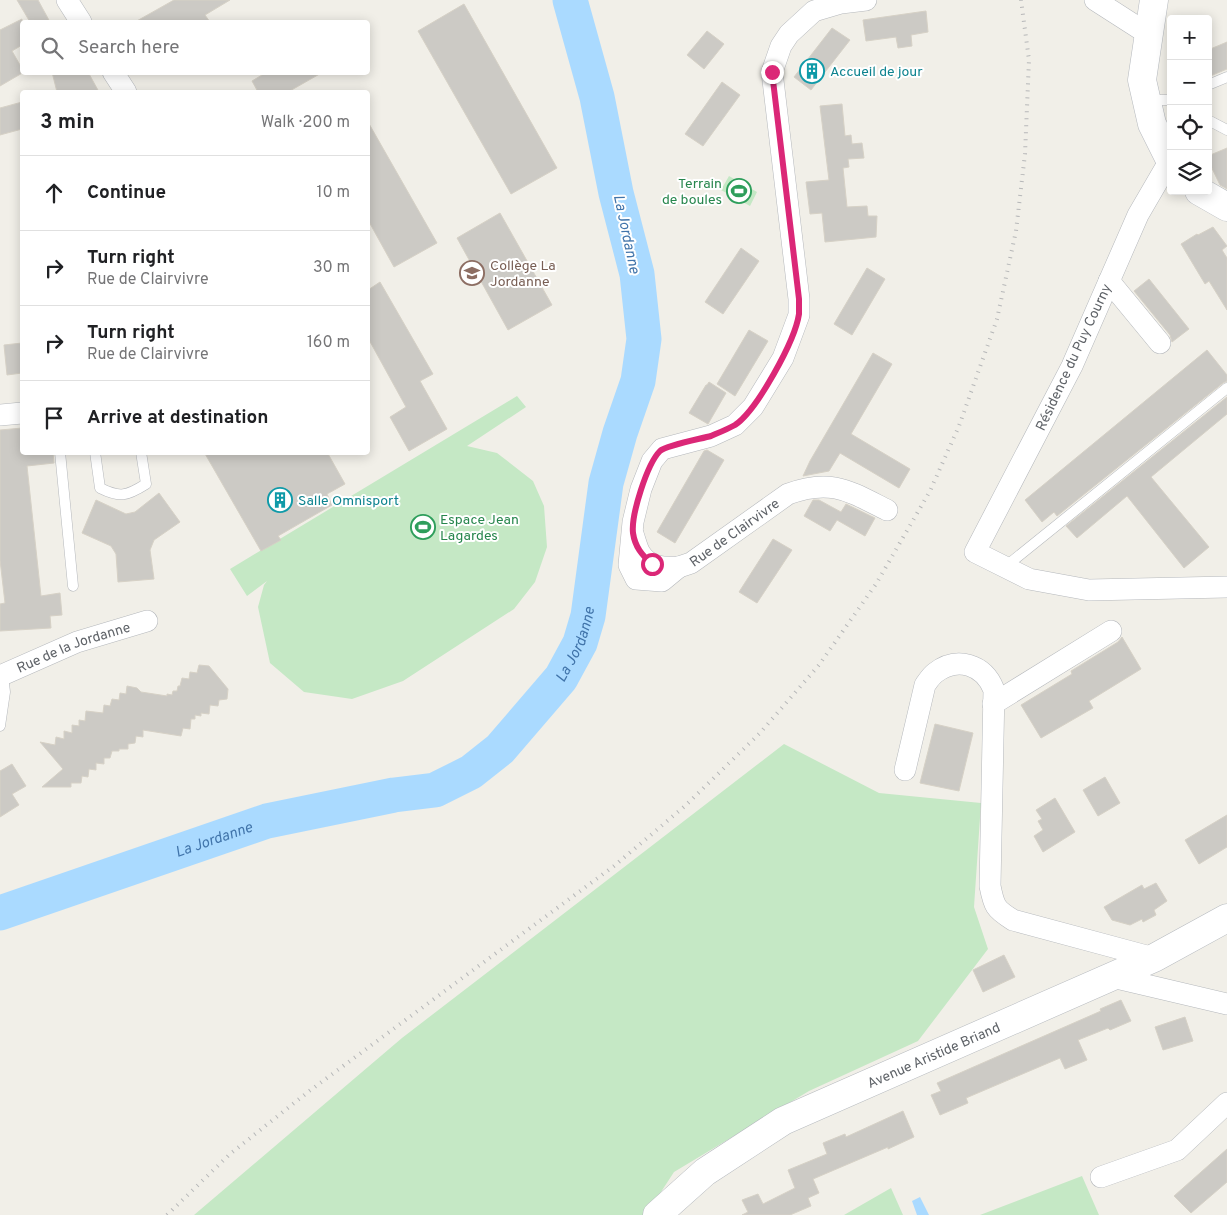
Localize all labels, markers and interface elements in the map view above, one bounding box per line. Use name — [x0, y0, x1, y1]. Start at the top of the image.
map controls — [1167, 15, 1212, 195]
button: + — [1167, 15, 1212, 60]
search box — [20, 20, 370, 75]
icon: search — [38, 34, 66, 62]
text: Search here — [78, 36, 180, 60]
building icon: Accueil de jour — [799, 58, 825, 84]
button: − — [1167, 60, 1212, 105]
route end — [761, 61, 784, 84]
place label: Accueil de jour — [830, 64, 923, 81]
button: locate — [1167, 105, 1212, 150]
text: 3 min — [40, 109, 95, 136]
text: Walk · 200 m — [261, 113, 350, 133]
button: layers — [1167, 150, 1212, 195]
place label: Terrain de boules — [662, 176, 722, 209]
sports icon: Terrain de boules — [726, 178, 752, 204]
icon: ahead — [40, 179, 68, 207]
text: Continue — [87, 181, 166, 205]
text: 10 m — [316, 183, 350, 203]
water label: La Jordanne — [608, 193, 643, 276]
text: Turn right — [87, 246, 175, 270]
icon: right — [40, 254, 68, 282]
text: 30 m — [313, 258, 350, 278]
place label: Collège La Jordanne — [490, 258, 556, 291]
school or university icon: Collège La Jordanne — [459, 260, 485, 286]
text: Rue de Clairvivre — [87, 270, 209, 290]
street label: Résidence du Puy Courny — [1033, 281, 1116, 434]
text: Turn right — [87, 321, 175, 345]
icon: right — [40, 329, 68, 357]
text: 160 m — [307, 333, 350, 353]
text: Rue de Clairvivre — [87, 345, 209, 365]
icon: arrive — [40, 404, 68, 432]
text: Arrive at destination — [87, 406, 268, 430]
building icon: Salle Omnisport — [267, 487, 293, 513]
place label: Salle Omnisport — [298, 493, 399, 510]
street label: Rue de Clairvivre — [687, 496, 783, 571]
place label: Espace Jean Lagardes — [440, 512, 519, 545]
sports icon: Espace Jean Lagardes — [410, 514, 436, 540]
route start — [641, 553, 664, 576]
water label: La Jordanne — [552, 606, 600, 686]
street label: Rue de la Jordanne — [14, 619, 133, 678]
water label: La Jordanne — [173, 819, 255, 863]
street label: Avenue Aristide Briand — [865, 1020, 1003, 1093]

